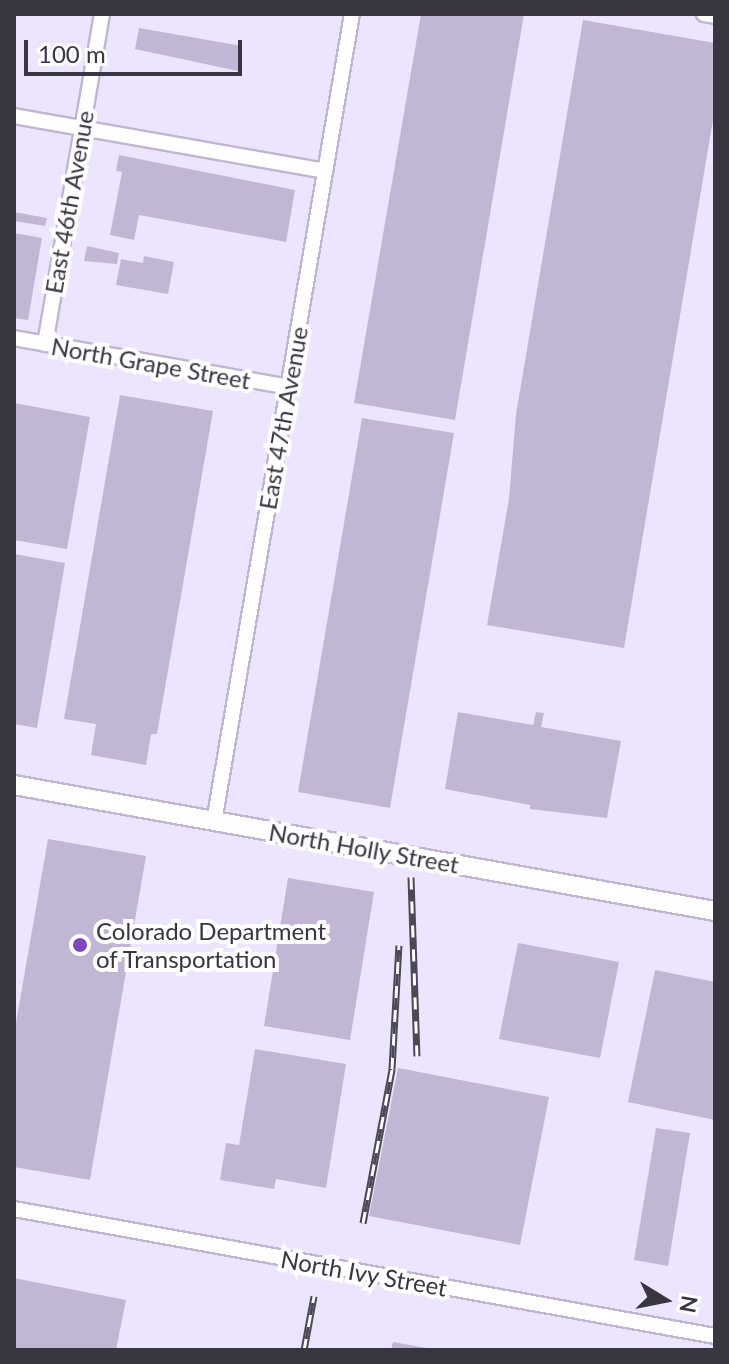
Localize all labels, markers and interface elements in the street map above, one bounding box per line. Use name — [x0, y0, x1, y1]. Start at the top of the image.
scale bar — [28, 24, 246, 74]
text: 100 m — [38, 39, 106, 68]
street label: East 46th Avenue — [39, 108, 99, 296]
street label: East 47th Avenue — [253, 324, 313, 512]
street label: North Grape Street — [49, 331, 253, 395]
street label: North Holly Street — [266, 817, 462, 879]
place label: Colorado Department of Transportation — [96, 917, 326, 973]
marker: Colorado Department of Transportation — [71, 936, 89, 954]
street label: North Ivy Street — [278, 1244, 450, 1302]
north arrow — [625, 1260, 705, 1340]
text: N — [674, 1294, 704, 1315]

